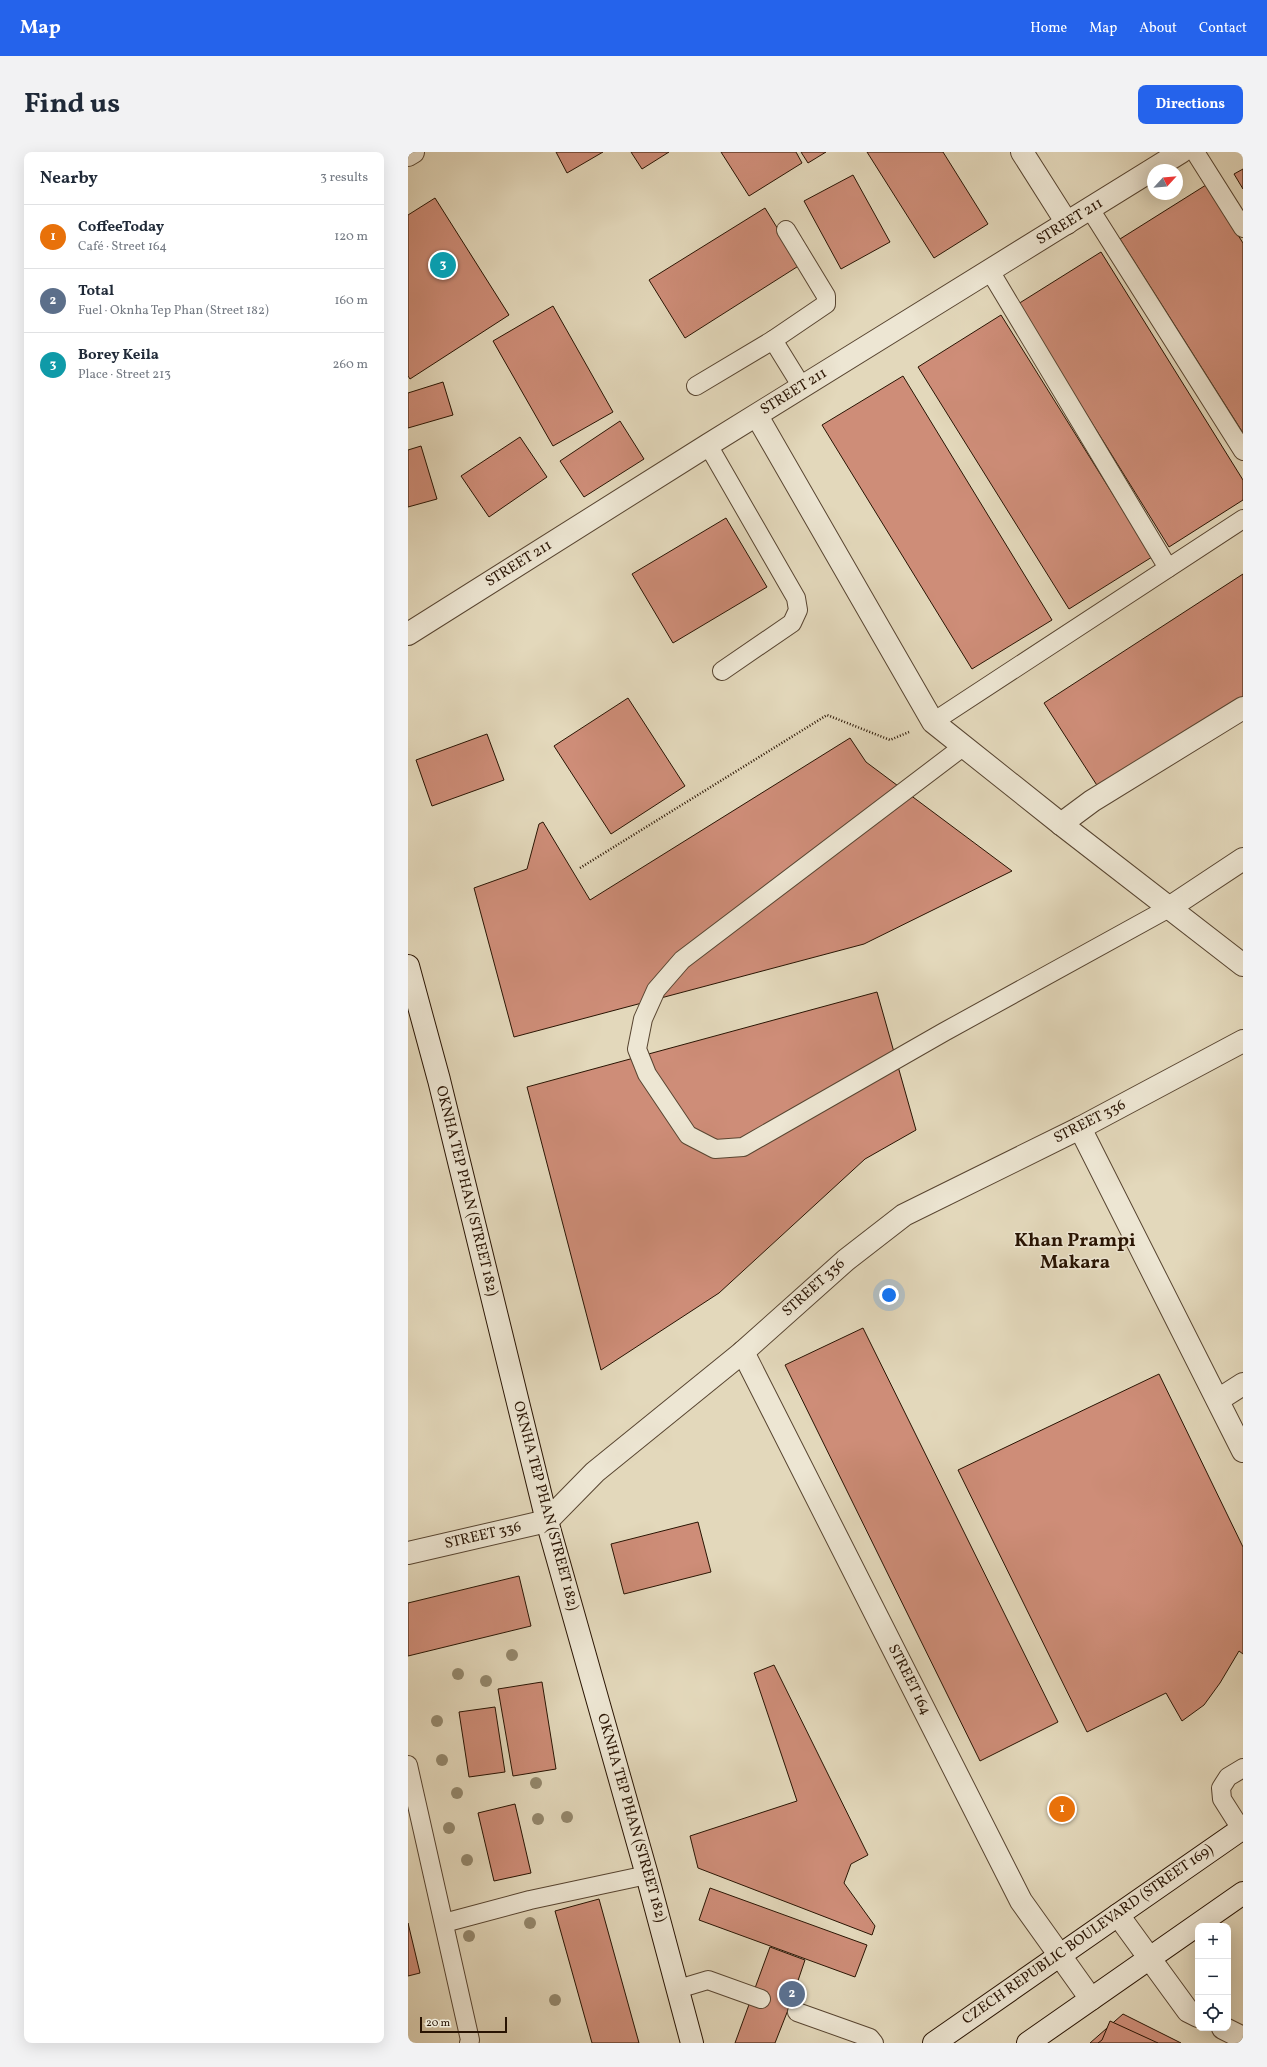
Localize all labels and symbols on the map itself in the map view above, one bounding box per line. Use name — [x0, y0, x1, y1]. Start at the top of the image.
north arrow — [1147, 164, 1183, 200]
street label: STREET 211 — [1033, 193, 1107, 251]
pin: 3 — [430, 250, 456, 280]
street label: STREET 211 — [757, 363, 831, 421]
street label: STREET 211 — [482, 535, 556, 593]
street label: OKNHA TEP PHAN (STREET 182) — [430, 1084, 502, 1298]
street label: STREET 336 — [1050, 1095, 1130, 1149]
district label: Khan Prampi Makara — [1014, 1228, 1136, 1276]
street label: STREET 336 — [778, 1254, 850, 1322]
your location — [879, 1285, 899, 1305]
street label: OKNHA TEP PHAN (STREET 182) — [507, 1399, 583, 1613]
street label: STREET 336 — [443, 1517, 523, 1555]
street label: STREET 164 — [882, 1641, 936, 1719]
street label: OKNHA TEP PHAN (STREET 182) — [591, 1711, 671, 1925]
pin: 1 — [1049, 1794, 1075, 1824]
street label: CZECH REPUBLIC BOULEVARD (STREET 169) — [958, 1840, 1218, 2030]
pin: 2 — [779, 1979, 805, 2009]
scale bar — [420, 2015, 507, 2034]

